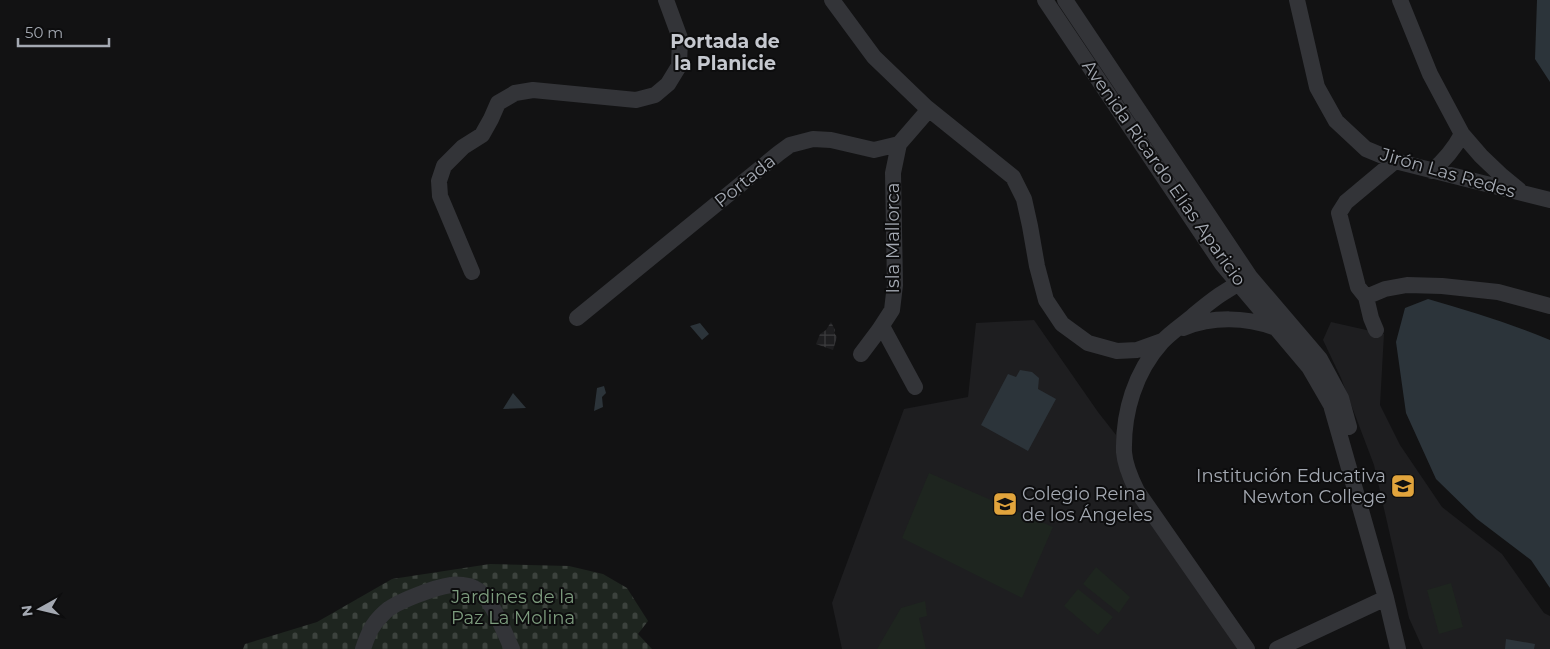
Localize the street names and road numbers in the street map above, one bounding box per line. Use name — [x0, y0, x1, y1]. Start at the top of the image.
street label: Avenida Ricardo Elías Aparicio — [1077, 56, 1251, 290]
street label: Jirón Las Redes — [1377, 143, 1518, 203]
street label: Portada — [710, 150, 780, 212]
street label: Isla Mallorca — [882, 183, 904, 293]

